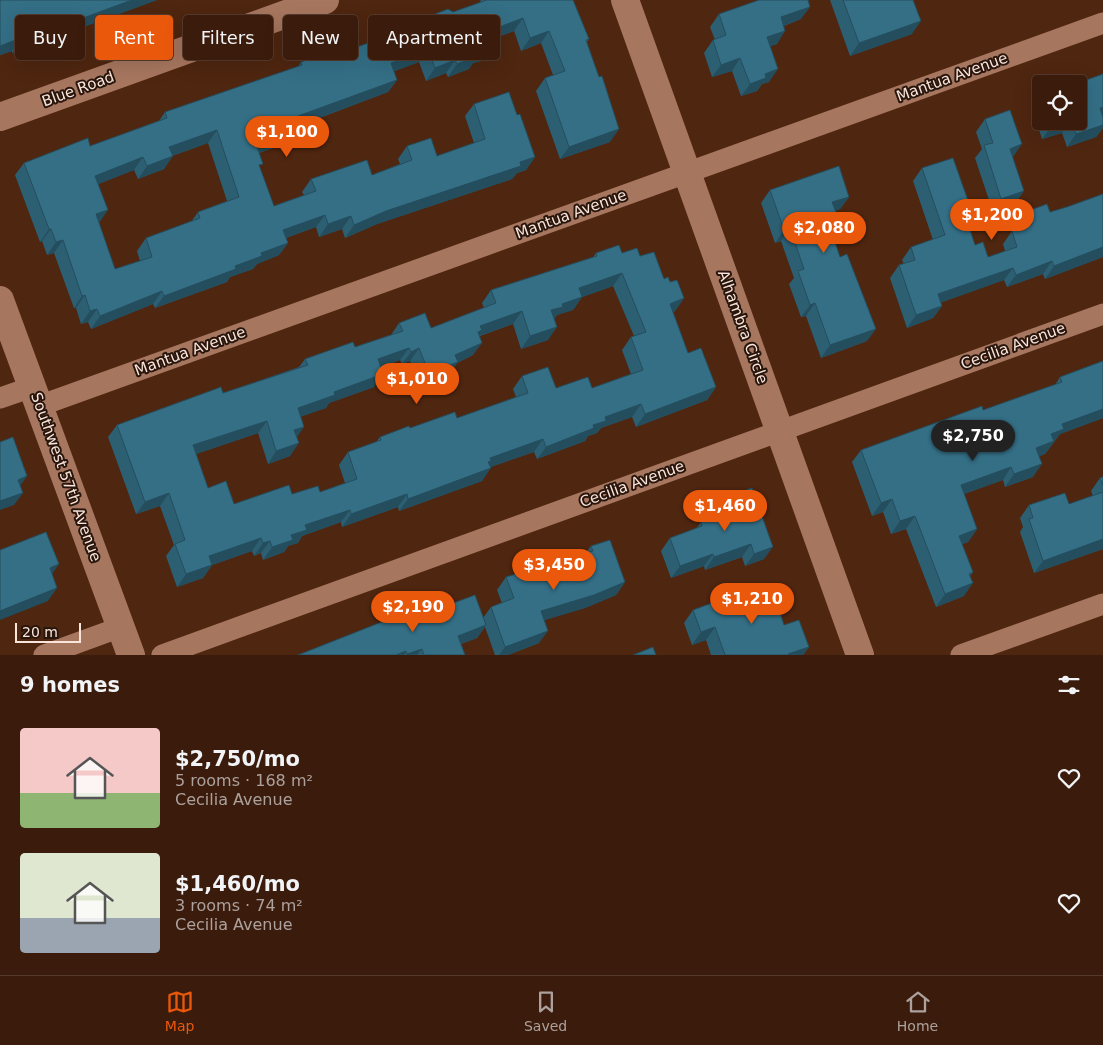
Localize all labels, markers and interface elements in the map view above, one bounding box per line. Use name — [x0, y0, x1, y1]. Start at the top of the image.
chip: Buy — [15, 15, 85, 60]
chip: Rent — [95, 15, 173, 60]
chip: Filters — [183, 15, 273, 60]
chip: New — [283, 15, 358, 60]
chip: Apartment — [368, 15, 500, 60]
street label: Mantua Avenue — [894, 49, 1010, 105]
street label: Blue Road — [39, 68, 117, 110]
map controls — [1032, 75, 1087, 130]
button: locate — [1032, 75, 1087, 130]
pin: $1,100 — [246, 116, 328, 158]
text: $1,100 — [256, 122, 318, 141]
street label: Mantua Avenue — [513, 186, 629, 242]
pin: $1,200 — [951, 198, 1033, 241]
text: $1,200 — [961, 205, 1023, 224]
pin: $2,080 — [783, 212, 865, 254]
text: $2,080 — [793, 218, 855, 237]
street label: Alhambra Circle — [714, 268, 772, 386]
street label: Cecilia Avenue — [958, 319, 1068, 373]
street label: Mantua Avenue — [132, 323, 248, 379]
pin: $1,010 — [376, 362, 458, 405]
text: $1,010 — [386, 369, 448, 388]
street label: Southwest 57th Avenue — [27, 390, 105, 564]
pin: $2,750 — [932, 420, 1014, 462]
text: $2,750 — [942, 426, 1004, 445]
street label: Cecilia Avenue — [577, 457, 687, 511]
pin: $1,460 — [684, 490, 766, 532]
text: $1,460 — [694, 496, 756, 515]
pin: $3,450 — [513, 548, 595, 591]
text: $3,450 — [523, 555, 585, 574]
pin: $1,210 — [711, 582, 793, 625]
text: $1,210 — [721, 589, 783, 608]
pin: $2,190 — [372, 590, 454, 633]
text: $2,190 — [382, 597, 444, 616]
scale bar — [15, 620, 81, 643]
text: 20 m — [22, 624, 58, 640]
icon: filters — [1055, 671, 1083, 699]
text: 9 homes — [20, 673, 120, 697]
text: $2,750/mo — [175, 747, 300, 771]
icon: home — [60, 748, 120, 808]
icon: heart — [1055, 764, 1083, 792]
text: 5 rooms · 168 m² — [175, 771, 313, 790]
text: Cecilia Avenue — [175, 790, 292, 809]
text: $1,460/mo — [175, 872, 300, 896]
icon: home — [60, 873, 120, 933]
icon: heart — [1055, 889, 1083, 917]
text: 3 rooms · 74 m² — [175, 896, 303, 915]
text: Cecilia Avenue — [175, 915, 292, 934]
tab: Map — [165, 988, 194, 1034]
tab: Saved — [524, 988, 567, 1034]
tab: Home — [897, 988, 938, 1034]

